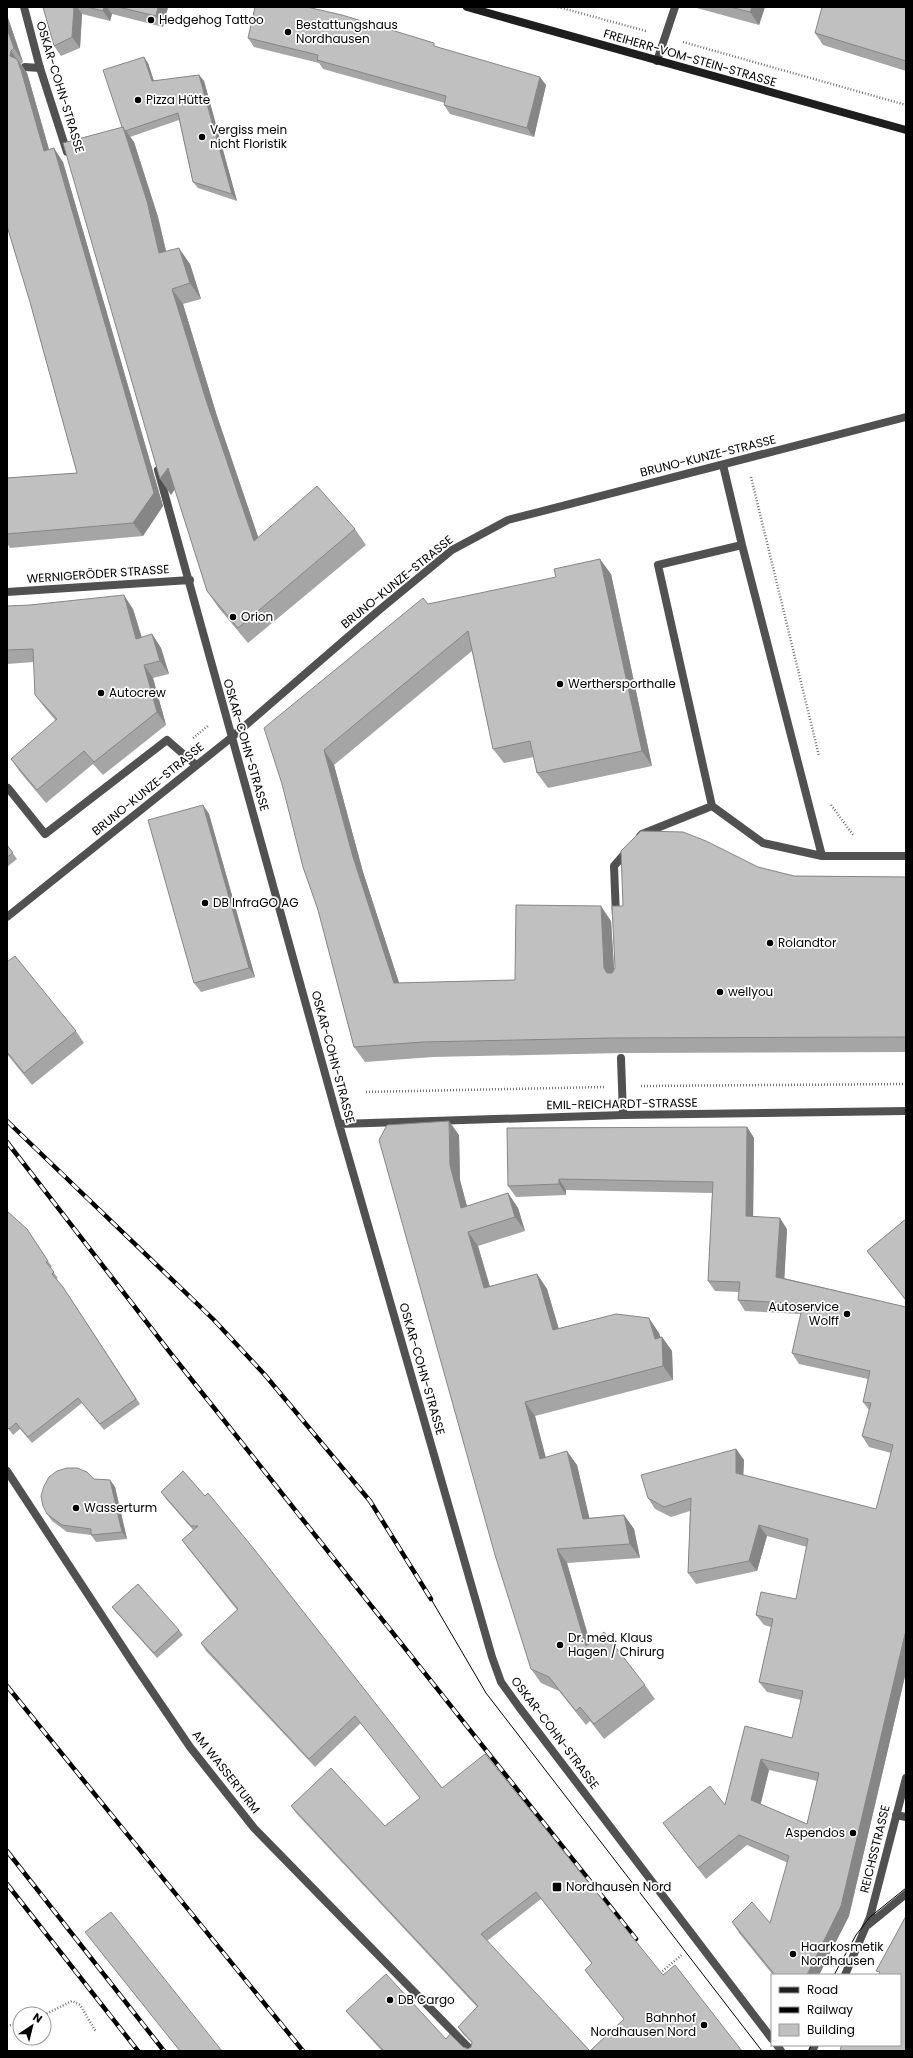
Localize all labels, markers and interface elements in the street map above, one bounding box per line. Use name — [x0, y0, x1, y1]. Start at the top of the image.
place label: Hedgehog Tattoo — [159, 11, 264, 28]
marker: Hedgehog Tattoo — [146, 15, 156, 25]
place label: Bestattungshaus Nordhausen — [296, 16, 398, 47]
street label: OSKAR-COHN-STRASSE — [32, 19, 89, 155]
street label: FREIHERR-VOM-STEIN-STRASSE — [602, 25, 779, 90]
marker: Bestattungshaus Nordhausen — [283, 27, 293, 37]
place label: Pizza Hütte — [146, 91, 210, 108]
marker: Pizza Hütte — [133, 95, 143, 105]
place label: Vergiss mein nicht Floristik — [210, 121, 288, 152]
marker: Vergiss mein nicht Floristik — [197, 132, 207, 142]
street label: BRUNO-KUNZE-STRASSE — [638, 430, 778, 481]
street label: BRUNO-KUNZE-STRASSE — [337, 531, 456, 632]
street label: WERNIGERÖDER STRASSE — [26, 560, 170, 587]
place label: Orion — [241, 608, 273, 625]
marker: Orion — [228, 612, 238, 622]
place label: Werthersporthalle — [568, 675, 676, 692]
street label: OSKAR-COHN-STRASSE — [219, 677, 274, 813]
marker: Werthersporthalle — [555, 679, 565, 689]
place label: Autocrew — [109, 684, 166, 701]
marker: Autocrew — [96, 688, 106, 698]
street label: BRUNO-KUNZE-STRASSE — [88, 738, 207, 839]
place label: DB InfraGO AG — [213, 894, 299, 911]
marker: DB InfraGO AG — [200, 898, 210, 908]
place label: Rolandtor — [778, 934, 837, 951]
marker: Rolandtor — [765, 938, 775, 948]
place label: wellyou — [728, 983, 773, 1000]
marker: wellyou — [715, 987, 725, 997]
street label: OSKAR-COHN-STRASSE — [308, 989, 359, 1125]
street label: EMIL-REICHARDT-STRASSE — [546, 1094, 698, 1113]
place label: Autoservice Wolff — [769, 1298, 839, 1329]
street label: OSKAR-COHN-STRASSE — [395, 1301, 450, 1437]
marker: Autoservice Wolff — [842, 1309, 852, 1319]
place label: Wasserturm — [84, 1499, 157, 1516]
marker: Wasserturm — [71, 1503, 81, 1513]
place label: Dr. med. Klaus Hagen / Chirurg — [568, 1629, 664, 1660]
marker: Dr. med. Klaus Hagen / Chirurg — [555, 1640, 565, 1650]
street label: OSKAR-COHN-STRASSE — [507, 1673, 603, 1792]
street label: AM WASSERTURM — [189, 1727, 264, 1817]
street label: REICHSSTRASSE — [855, 1803, 894, 1895]
place label: Aspendos — [785, 1824, 845, 1841]
marker: Aspendos — [848, 1828, 858, 1838]
place label: Nordhausen Nord — [566, 1878, 671, 1895]
marker: Nordhausen Nord — [551, 1881, 563, 1893]
place label: Haarkosmetik Nordhausen — [801, 1938, 884, 1969]
marker: Haarkosmetik Nordhausen — [788, 1949, 798, 1959]
legend — [771, 1974, 901, 2046]
text: Road — [807, 1981, 838, 1998]
place label: DB Cargo — [398, 1991, 455, 2008]
marker: DB Cargo — [385, 1995, 395, 2005]
text: Railway — [807, 2001, 853, 2018]
north arrow — [12, 2006, 52, 2046]
text: N — [30, 2009, 46, 2027]
place label: Bahnhof Nordhausen Nord — [591, 2009, 696, 2040]
marker: Bahnhof Nordhausen Nord — [699, 2020, 709, 2030]
text: Building — [807, 2021, 855, 2038]

